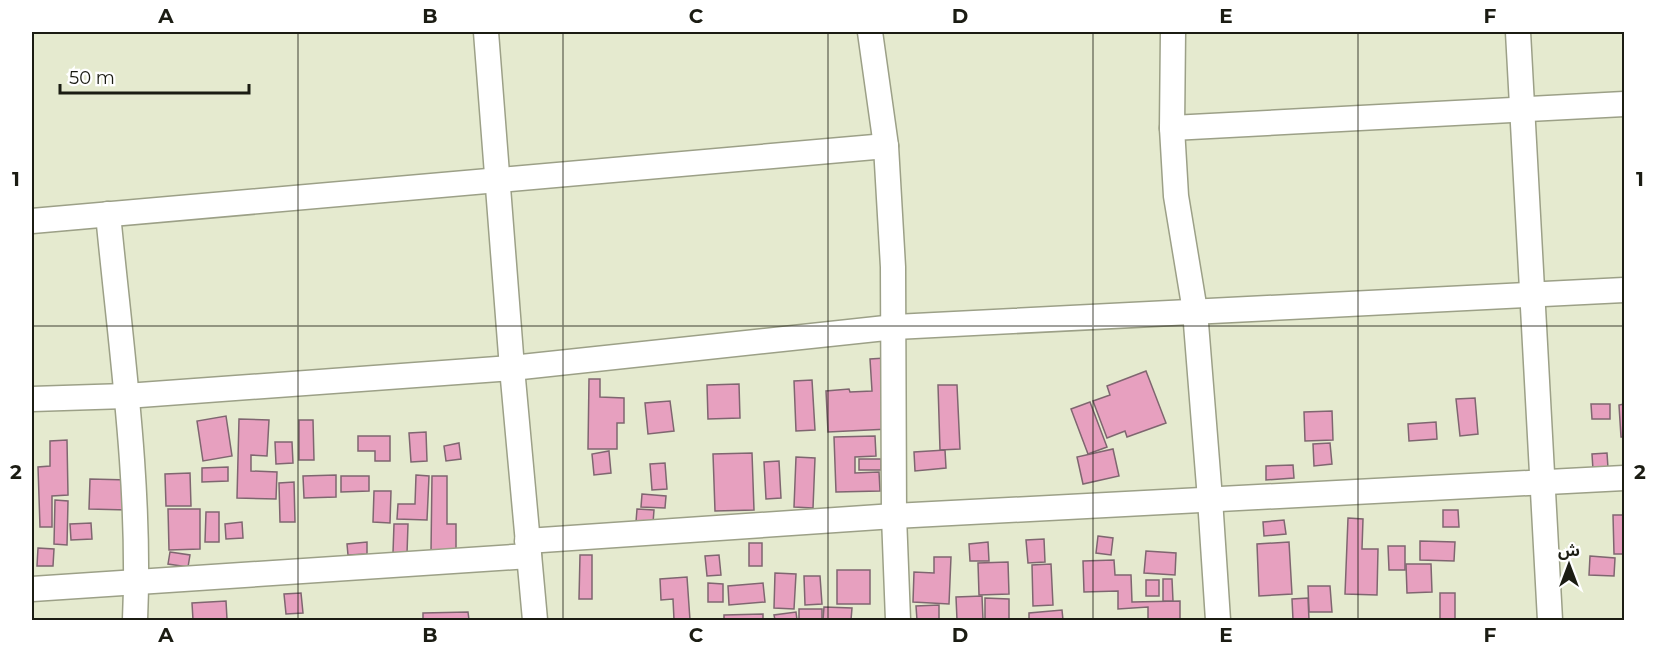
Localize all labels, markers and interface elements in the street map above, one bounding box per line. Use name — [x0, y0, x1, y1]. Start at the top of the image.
text: A — [157, 4, 174, 28]
text: B — [422, 4, 438, 28]
text: C — [689, 4, 704, 28]
text: D — [952, 4, 968, 28]
text: E — [1219, 4, 1233, 28]
text: F — [1484, 4, 1497, 28]
scale bar — [60, 57, 249, 95]
text: 50 m — [69, 67, 115, 89]
text: 1 — [12, 167, 20, 191]
text: 1 — [1636, 167, 1644, 191]
text: 2 — [10, 460, 22, 484]
text: 2 — [1634, 460, 1646, 484]
north arrow — [1539, 535, 1599, 595]
text: ش — [1558, 541, 1580, 560]
text: A — [157, 623, 174, 647]
text: B — [422, 623, 438, 647]
text: C — [689, 623, 704, 647]
text: D — [952, 623, 968, 647]
text: E — [1219, 623, 1233, 647]
text: F — [1484, 623, 1497, 647]

